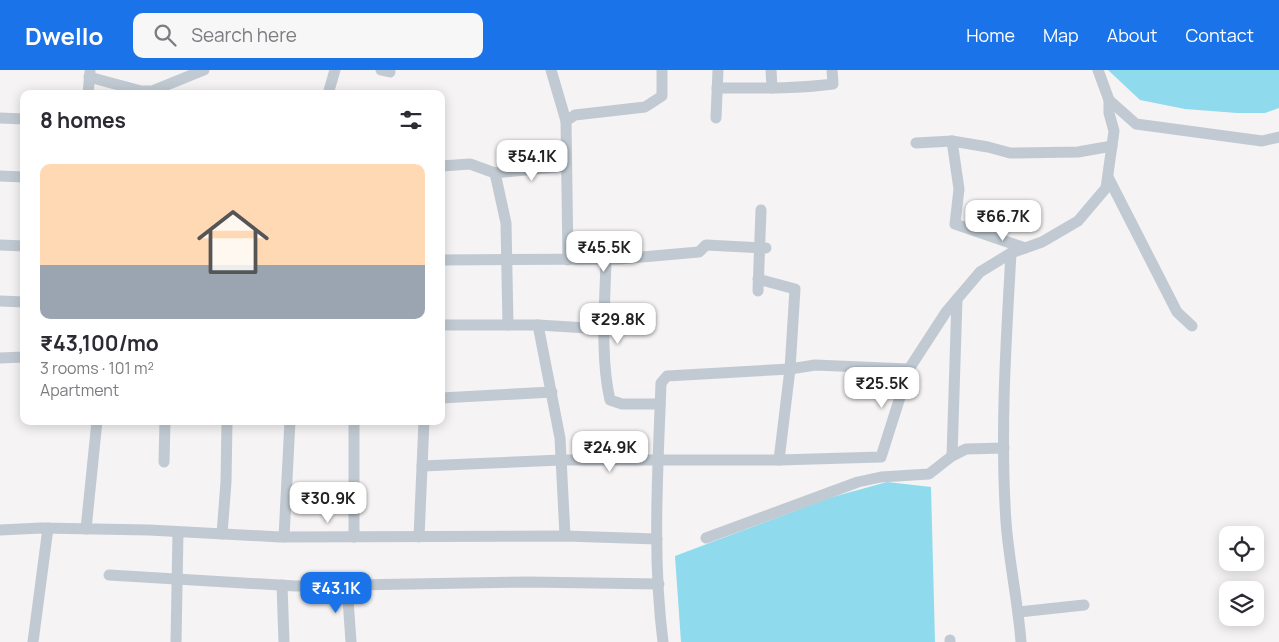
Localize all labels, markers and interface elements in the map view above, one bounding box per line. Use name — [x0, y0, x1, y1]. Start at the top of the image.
search box — [133, 13, 483, 58]
text: Dwello — [25, 19, 103, 52]
icon: search — [151, 21, 179, 49]
text: Search here — [191, 22, 297, 48]
text: Home — [966, 23, 1015, 47]
text: Map — [1043, 23, 1079, 47]
text: About — [1107, 23, 1157, 47]
text: Contact — [1185, 23, 1254, 47]
text: 8 homes — [40, 106, 126, 134]
icon: filters — [397, 106, 425, 134]
pin: ₹54.1K — [491, 140, 573, 182]
text: ₹54.1K — [508, 145, 556, 167]
icon: home — [188, 197, 278, 287]
pin: ₹66.7K — [962, 200, 1044, 242]
text: ₹66.7K — [976, 205, 1030, 227]
pin: ₹45.5K — [563, 230, 645, 273]
text: ₹45.5K — [577, 236, 631, 258]
pin: ₹29.8K — [577, 302, 659, 345]
text: ₹29.8K — [591, 308, 645, 330]
text: ₹43,100/mo — [40, 329, 159, 357]
text: 3 rooms · 101 m² — [40, 357, 154, 379]
pin: ₹25.5K — [841, 366, 923, 409]
text: ₹25.5K — [855, 372, 909, 394]
text: Apartment — [40, 379, 119, 401]
pin: ₹24.9K — [569, 430, 651, 473]
text: ₹24.9K — [583, 436, 637, 458]
pin: ₹30.9K — [287, 482, 369, 524]
text: ₹30.9K — [301, 487, 355, 509]
map controls — [1219, 526, 1264, 626]
button: locate — [1219, 526, 1264, 571]
pin: ₹43.1K — [295, 572, 377, 614]
text: ₹43.1K — [311, 577, 361, 599]
button: layers — [1219, 581, 1264, 626]

